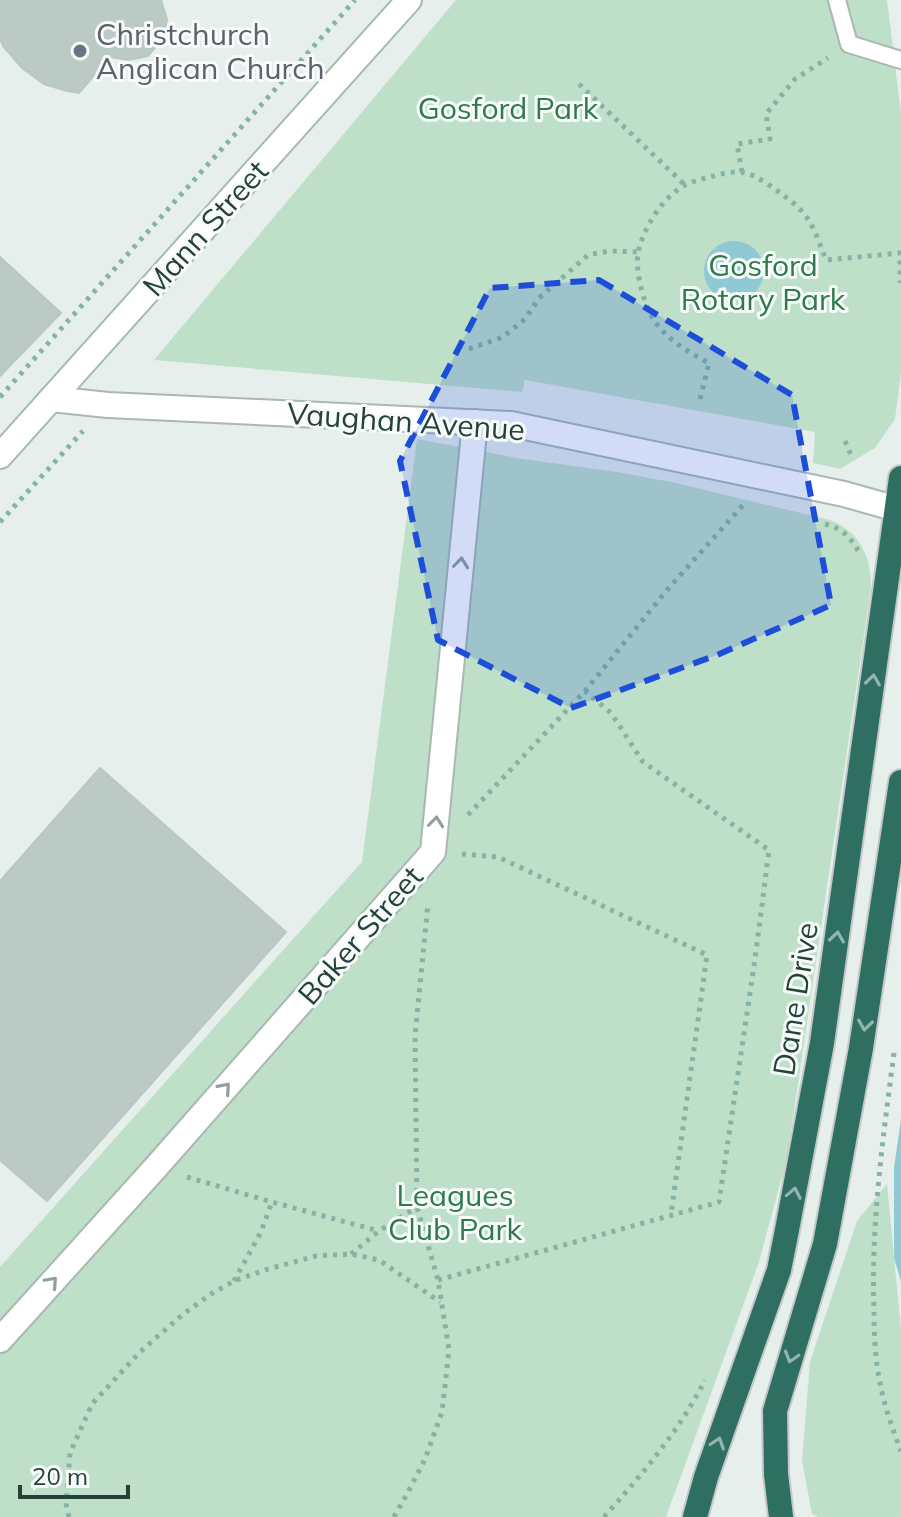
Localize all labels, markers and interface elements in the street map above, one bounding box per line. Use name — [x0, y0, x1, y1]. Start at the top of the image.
place label: Christchurch Anglican Church — [96, 15, 325, 87]
marker: Christchurch Anglican Church — [71, 42, 89, 60]
park label: Gosford Park — [418, 89, 599, 127]
street label: Mann Street — [134, 152, 276, 304]
park label: Gosford Rotary Park — [681, 246, 846, 318]
street label: Vaughan Avenue — [286, 394, 526, 448]
one-way arrow — [453, 556, 470, 569]
one-way arrow — [864, 673, 881, 686]
one-way arrow — [427, 815, 444, 828]
street label: Baker Street — [289, 858, 431, 1012]
street label: Dane Drive — [764, 920, 826, 1078]
one-way arrow — [828, 930, 845, 944]
one-way arrow — [857, 1018, 874, 1032]
one-way arrow — [216, 1082, 230, 1097]
park label: Leagues Club Park — [388, 1176, 523, 1248]
one-way arrow — [785, 1187, 802, 1200]
one-way arrow — [43, 1276, 57, 1291]
one-way arrow — [784, 1349, 800, 1363]
one-way arrow — [708, 1436, 725, 1450]
scale bar — [20, 1449, 128, 1499]
text: 20 m — [32, 1461, 88, 1491]

